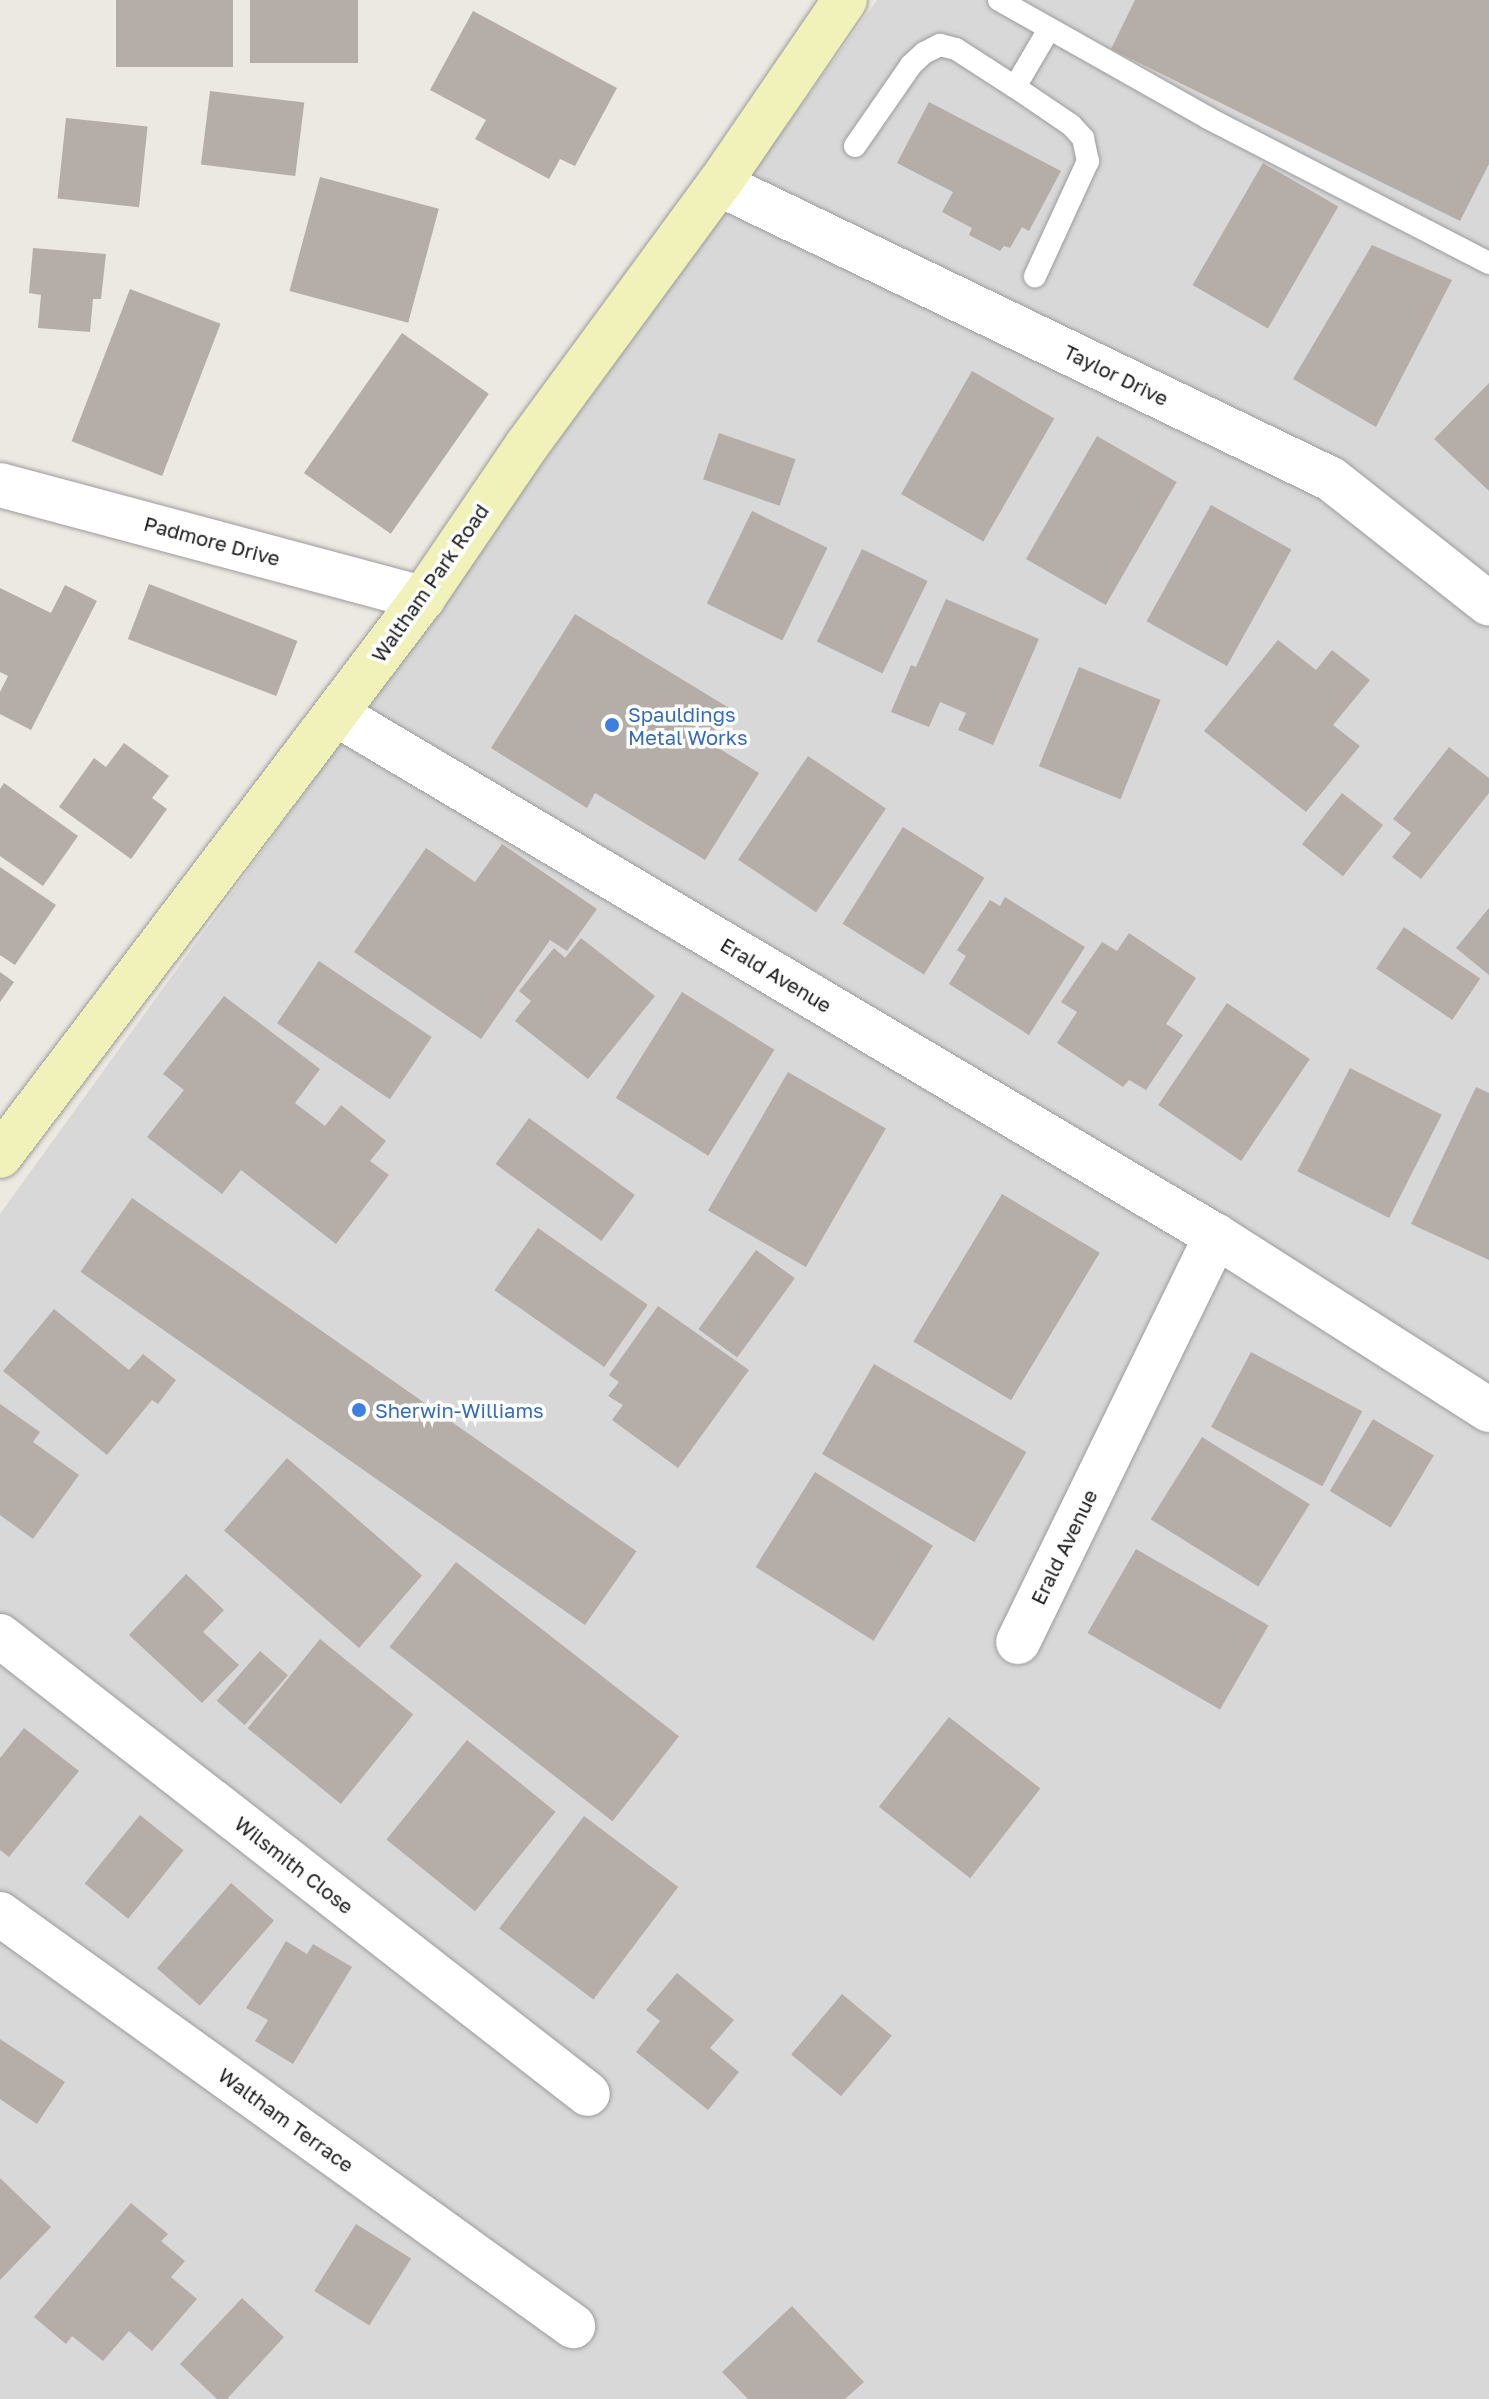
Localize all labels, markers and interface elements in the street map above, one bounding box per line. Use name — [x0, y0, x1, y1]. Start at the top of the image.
street label: Taylor Drive — [1060, 339, 1172, 411]
street label: Waltham Park Road — [366, 499, 494, 667]
street label: Padmore Drive — [141, 511, 283, 571]
place label: Spauldings Metal Works — [628, 702, 748, 749]
marker: Spauldings Metal Works — [603, 716, 621, 734]
street label: Erald Avenue — [716, 932, 836, 1018]
place label: Sherwin-Williams — [375, 1398, 544, 1422]
marker: Sherwin-Williams — [350, 1401, 368, 1419]
street label: Erald Avenue — [1026, 1485, 1102, 1609]
street label: Wilsmith Close — [230, 1811, 358, 1919]
street label: Waltham Terrace — [214, 2063, 358, 2177]

